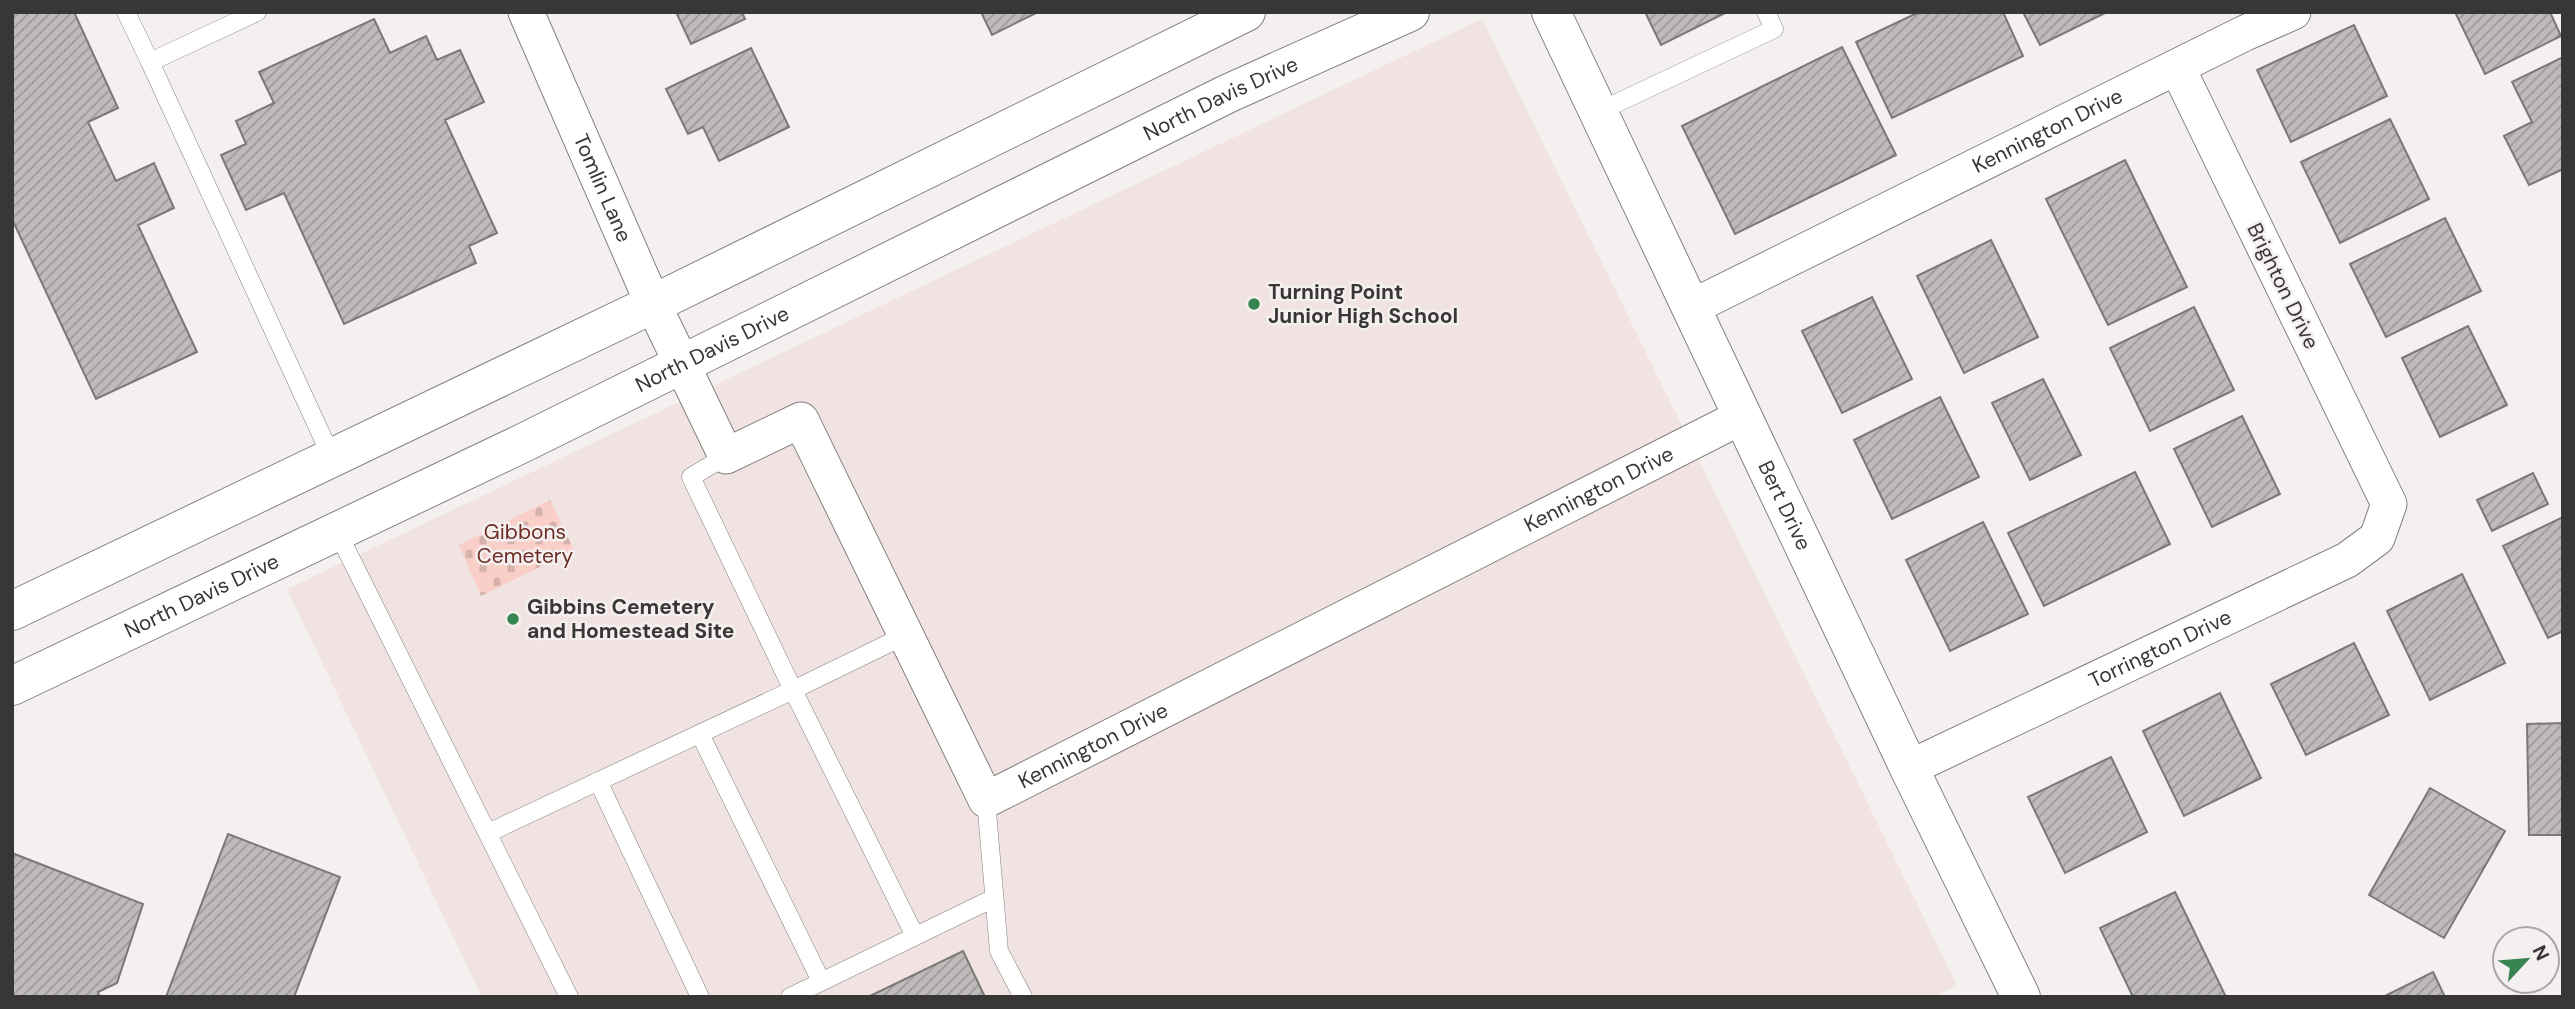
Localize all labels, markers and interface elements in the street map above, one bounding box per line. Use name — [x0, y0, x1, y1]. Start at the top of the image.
street label: North Davis Drive — [1139, 50, 1303, 147]
street label: Kennington Drive — [1968, 82, 2127, 180]
street label: Tomlin Lane — [567, 130, 638, 246]
street label: Brighton Drive — [2240, 218, 2326, 354]
place label: Turning Point Junior High School — [1268, 278, 1458, 330]
marker: Turning Point Junior High School — [1246, 296, 1262, 312]
street label: North Davis Drive — [631, 299, 794, 399]
street label: Kennington Drive — [1519, 439, 1678, 539]
street label: Bert Drive — [1751, 456, 1818, 555]
park label: Gibbons Cemetery — [477, 518, 574, 570]
street label: North Davis Drive — [120, 547, 284, 645]
place label: Gibbins Cemetery and Homestead Site — [527, 593, 734, 645]
street label: Torrington Drive — [2084, 603, 2236, 695]
marker: Gibbins Cemetery and Homestead Site — [505, 611, 521, 627]
street label: Kennington Drive — [1014, 696, 1173, 795]
north arrow — [2491, 925, 2561, 995]
text: N — [2527, 941, 2555, 964]

